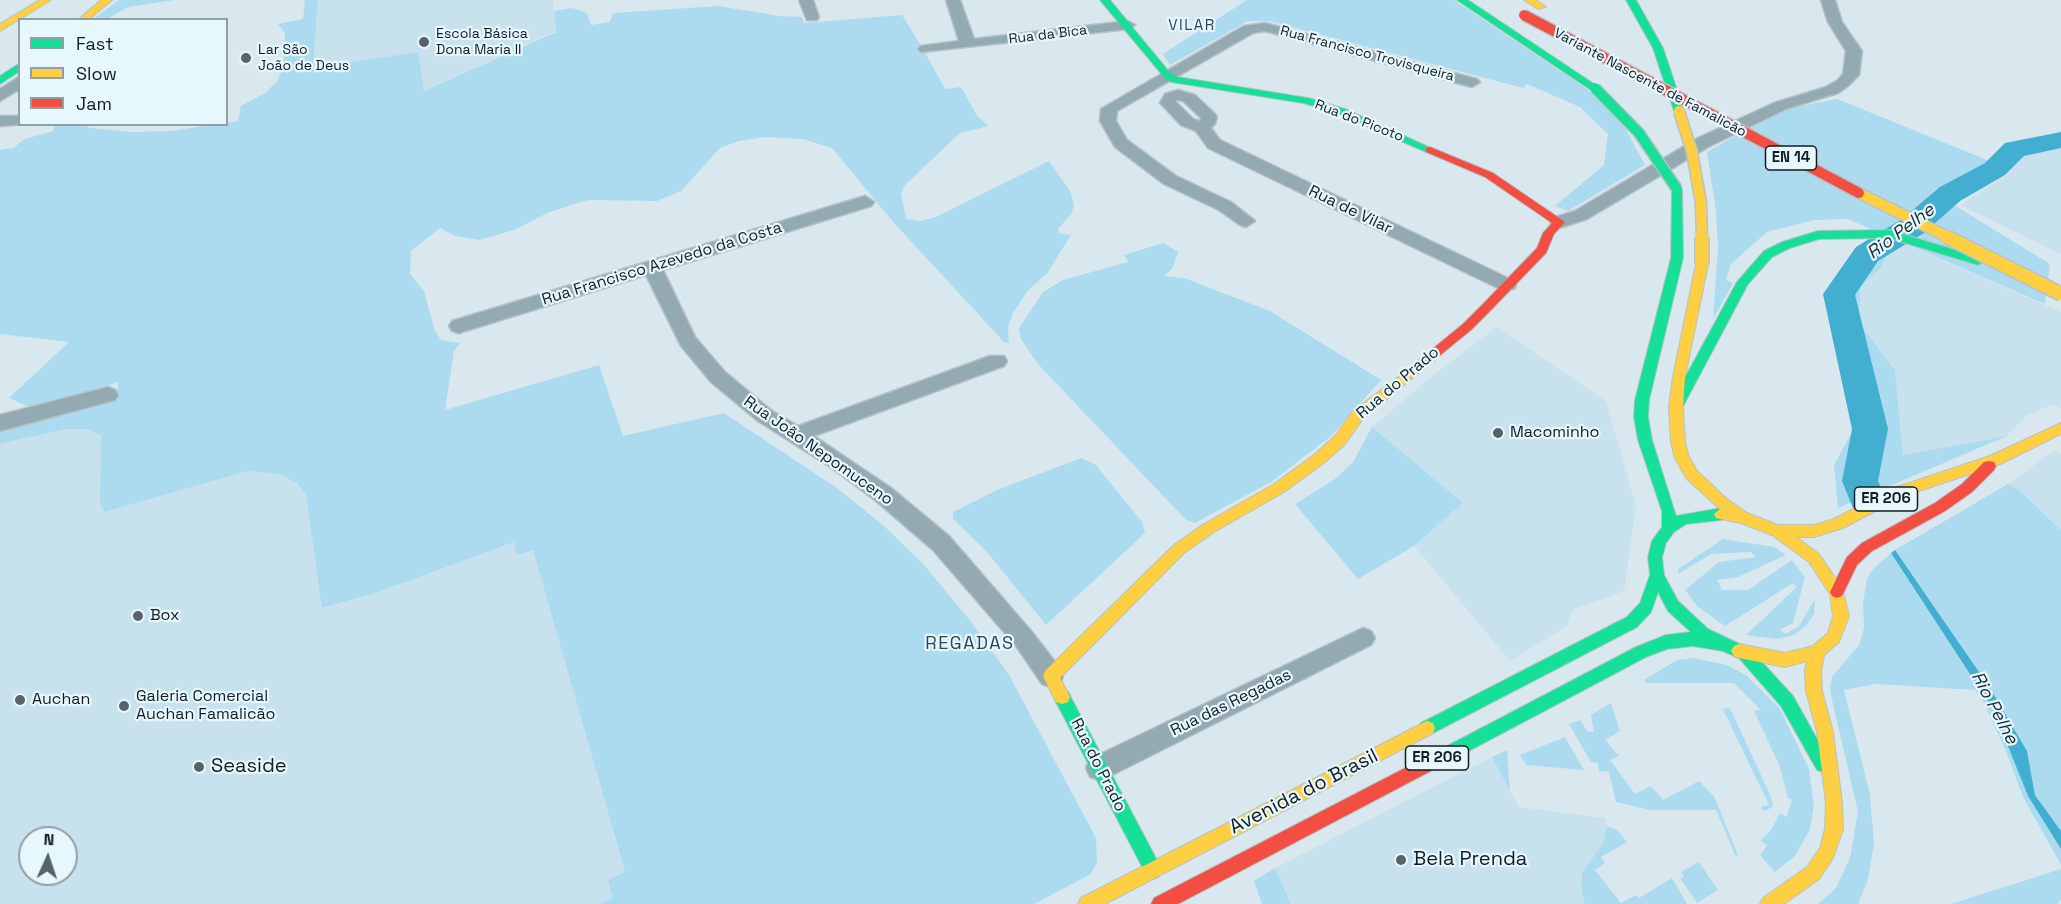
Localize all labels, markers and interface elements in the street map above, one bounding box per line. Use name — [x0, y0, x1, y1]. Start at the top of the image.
district label: VILAR — [1168, 17, 1216, 35]
legend — [18, 18, 228, 126]
street label: Rua da Bica — [1008, 22, 1088, 48]
street label: Rua Francisco Trovisqueira — [1278, 23, 1456, 85]
street label: Variante Nascente de Famalicão — [1551, 25, 1749, 141]
place label: Escola Básica Dona Maria II — [436, 26, 528, 58]
text: Fast — [76, 32, 113, 55]
marker: Escola Básica Dona Maria II — [417, 35, 431, 49]
place label: Lar São João de Deus — [258, 42, 349, 74]
marker: Lar São João de Deus — [239, 51, 253, 65]
text: Slow — [76, 62, 117, 85]
text: Jam — [76, 92, 112, 115]
street label: Rua do Picoto — [1312, 96, 1406, 146]
road number: EN 14 — [1766, 146, 1816, 170]
street label: Rua de Vilar — [1305, 182, 1395, 238]
water label: Rio Pelhe — [1863, 200, 1939, 264]
street label: Rua Francisco Azevedo da Costa — [540, 218, 784, 310]
street label: Rua do Prado — [1353, 343, 1443, 423]
street label: Rua João Nepomuceno — [740, 392, 896, 510]
place label: Macominho — [1510, 423, 1599, 443]
marker: Macominho — [1491, 426, 1505, 440]
road number: ER 206 — [1854, 487, 1918, 511]
place label: Box — [150, 606, 179, 626]
marker: Box — [131, 609, 145, 623]
district label: REGADAS — [925, 633, 1015, 655]
street label: Rua das Regadas — [1168, 665, 1294, 741]
water label: Rio Pelhe — [1966, 668, 2022, 748]
place label: Galeria Comercial Auchan Famalicão — [136, 687, 275, 725]
place label: Auchan — [32, 690, 90, 710]
marker: Auchan — [13, 693, 27, 707]
marker: Galeria Comercial Auchan Famalicão — [117, 699, 131, 713]
street label: Rua do Prado — [1066, 715, 1130, 815]
street label: Avenida do Brasil — [1226, 744, 1382, 840]
road number: ER 206 — [1406, 746, 1468, 770]
place label: Seaside — [211, 755, 287, 779]
marker: Seaside — [192, 760, 206, 774]
north arrow — [18, 826, 78, 886]
text: N — [43, 829, 55, 850]
place label: Bela Prenda — [1413, 848, 1527, 872]
marker: Bela Prenda — [1394, 853, 1408, 867]

